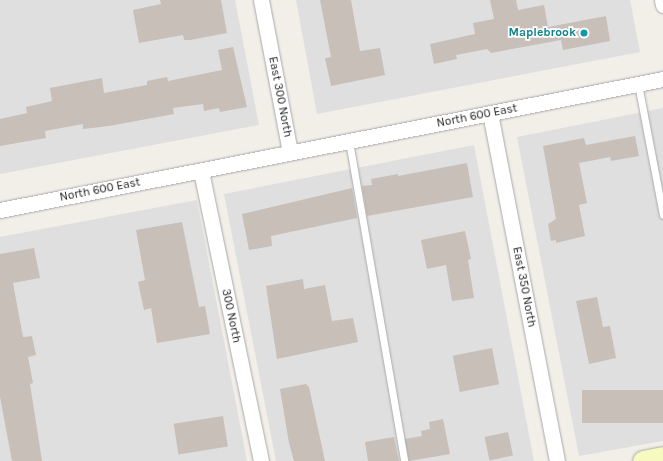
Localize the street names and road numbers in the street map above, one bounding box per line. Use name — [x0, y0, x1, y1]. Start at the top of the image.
street label: East 300 North — [265, 55, 295, 139]
street label: North 600 East — [435, 101, 519, 131]
street label: North 600 East — [58, 175, 142, 205]
street label: East 350 North — [509, 246, 539, 328]
street label: 300 North — [218, 288, 244, 344]

